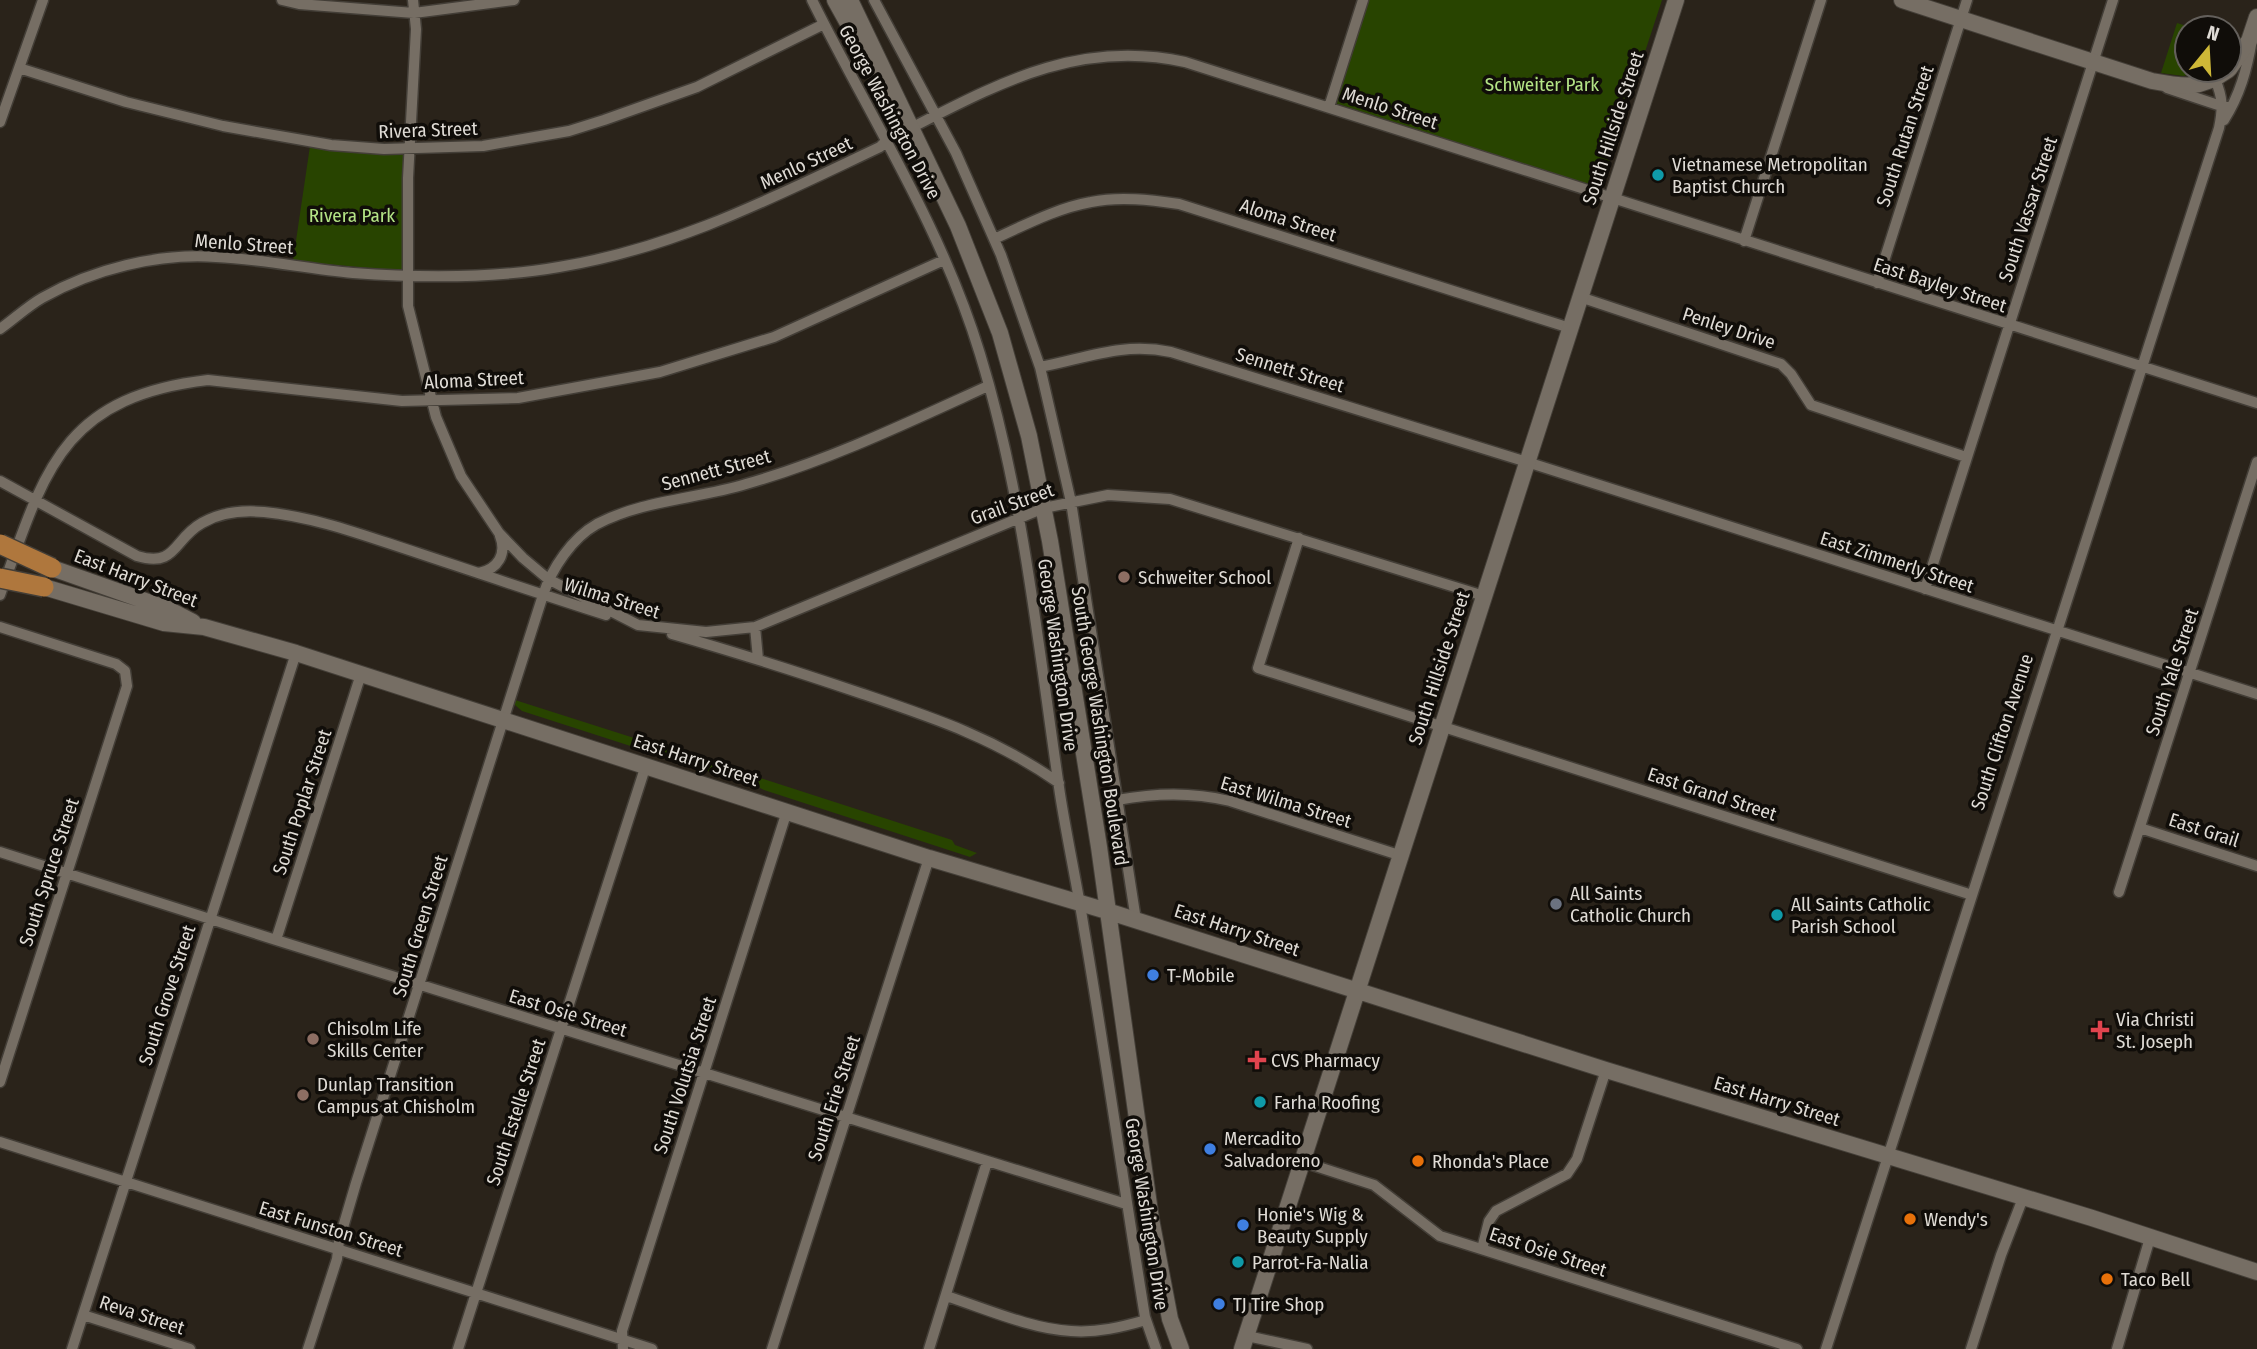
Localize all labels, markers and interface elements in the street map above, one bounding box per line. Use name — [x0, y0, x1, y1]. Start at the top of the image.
north arrow — [2173, 14, 2243, 84]
street label: George Washington Drive — [834, 21, 946, 203]
text: N — [2204, 21, 2222, 46]
street label: South Hillside Street — [1577, 48, 1649, 208]
street label: South Rutan Street — [1871, 62, 1939, 209]
park label: Schweiter Park — [1485, 73, 1599, 96]
street label: Menlo Street — [1339, 82, 1441, 134]
street label: Rivera Street — [378, 117, 479, 143]
street label: Menlo Street — [756, 131, 856, 194]
street label: South Vassar Street — [1994, 133, 2063, 284]
place label: Vietnamese Metropolitan Baptist Church — [1672, 153, 1868, 198]
marker: Vietnamese Metropolitan Baptist Church — [1650, 167, 1666, 183]
street label: Aloma Street — [1237, 194, 1340, 247]
park label: Rivera Park — [309, 204, 395, 227]
street label: Menlo Street — [194, 229, 295, 259]
street label: East Bayley Street — [1871, 253, 2010, 318]
street label: Penley Drive — [1680, 302, 1778, 354]
street label: Sennett Street — [1233, 343, 1348, 398]
street label: Aloma Street — [423, 366, 525, 394]
street label: Sennett Street — [659, 444, 774, 496]
street label: Grail Street — [967, 478, 1058, 530]
street label: East Zimmerly Street — [1817, 526, 1977, 598]
street label: East Harry Street — [71, 544, 202, 612]
street label: George Washington Drive — [1033, 557, 1083, 753]
place label: Schweiter School — [1138, 566, 1271, 589]
marker: Schweiter School — [1116, 569, 1132, 585]
street label: Wilma Street — [561, 573, 664, 624]
street label: South George Washington Boulevard — [1067, 585, 1133, 867]
street label: South Hillside Street — [1403, 588, 1475, 748]
street label: South Yale Street — [2141, 605, 2204, 739]
street label: South Clifton Avenue — [1966, 651, 2038, 813]
street label: South Poplar Street — [268, 726, 337, 878]
street label: East Harry Street — [630, 729, 762, 791]
street label: East Grand Street — [1645, 762, 1780, 826]
street label: East Wilma Street — [1218, 771, 1355, 833]
street label: South Spruce Street — [14, 794, 84, 949]
street label: East Grail — [2166, 808, 2242, 852]
street label: South Green Street — [388, 852, 453, 1000]
place label: All Saints Catholic Church — [1570, 882, 1691, 927]
place label: All Saints Catholic Parish School — [1791, 893, 1931, 938]
marker: All Saints Catholic Church — [1548, 896, 1564, 912]
street label: East Harry Street — [1171, 899, 1303, 961]
marker: All Saints Catholic Parish School — [1769, 907, 1785, 923]
street label: South Grove Street — [134, 921, 201, 1068]
place label: T-Mobile — [1167, 964, 1235, 987]
marker: T-Mobile — [1145, 967, 1161, 983]
street label: East Osie Street — [506, 984, 630, 1042]
street label: South Volutsia Street — [649, 993, 721, 1156]
place label: Via Christi St. Joseph — [2116, 1008, 2194, 1053]
place label: Chisolm Life Skills Center — [327, 1017, 424, 1062]
marker: Via Christi St. Joseph — [2090, 1020, 2110, 1040]
marker: Chisolm Life Skills Center — [305, 1031, 321, 1047]
street label: South Erie Street — [803, 1032, 865, 1164]
street label: South Estelle Street — [481, 1035, 551, 1188]
place label: CVS Pharmacy — [1271, 1049, 1380, 1072]
marker: CVS Pharmacy — [1249, 1052, 1265, 1068]
street label: East Harry Street — [1711, 1071, 1843, 1131]
place label: Dunlap Transition Campus at Chisholm — [317, 1073, 475, 1118]
marker: Dunlap Transition Campus at Chisholm — [295, 1087, 311, 1103]
place label: Farha Roofing — [1274, 1091, 1380, 1114]
marker: Farha Roofing — [1252, 1094, 1268, 1110]
street label: George Washington Drive — [1120, 1116, 1174, 1312]
place label: Mercadito Salvadoreno — [1224, 1127, 1321, 1172]
marker: Mercadito Salvadoreno — [1202, 1141, 1218, 1157]
place label: Rhonda's Place — [1432, 1150, 1549, 1173]
marker: Rhonda's Place — [1410, 1153, 1426, 1169]
street label: East Funston Street — [256, 1196, 407, 1262]
place label: Honie's Wig & Beauty Supply — [1257, 1203, 1368, 1248]
place label: Wendy's — [1924, 1208, 1988, 1231]
marker: Wendy's — [1902, 1211, 1918, 1227]
marker: Honie's Wig & Beauty Supply — [1235, 1217, 1251, 1233]
street label: East Osie Street — [1486, 1222, 1610, 1282]
place label: Parrot-Fa-Nalia — [1252, 1251, 1369, 1274]
marker: Parrot-Fa-Nalia — [1230, 1254, 1246, 1270]
place label: Taco Bell — [2121, 1268, 2190, 1291]
marker: Taco Bell — [2099, 1271, 2115, 1287]
street label: Reva Street — [97, 1290, 188, 1340]
place label: TJ Tire Shop — [1233, 1293, 1324, 1316]
marker: TJ Tire Shop — [1211, 1296, 1227, 1312]

